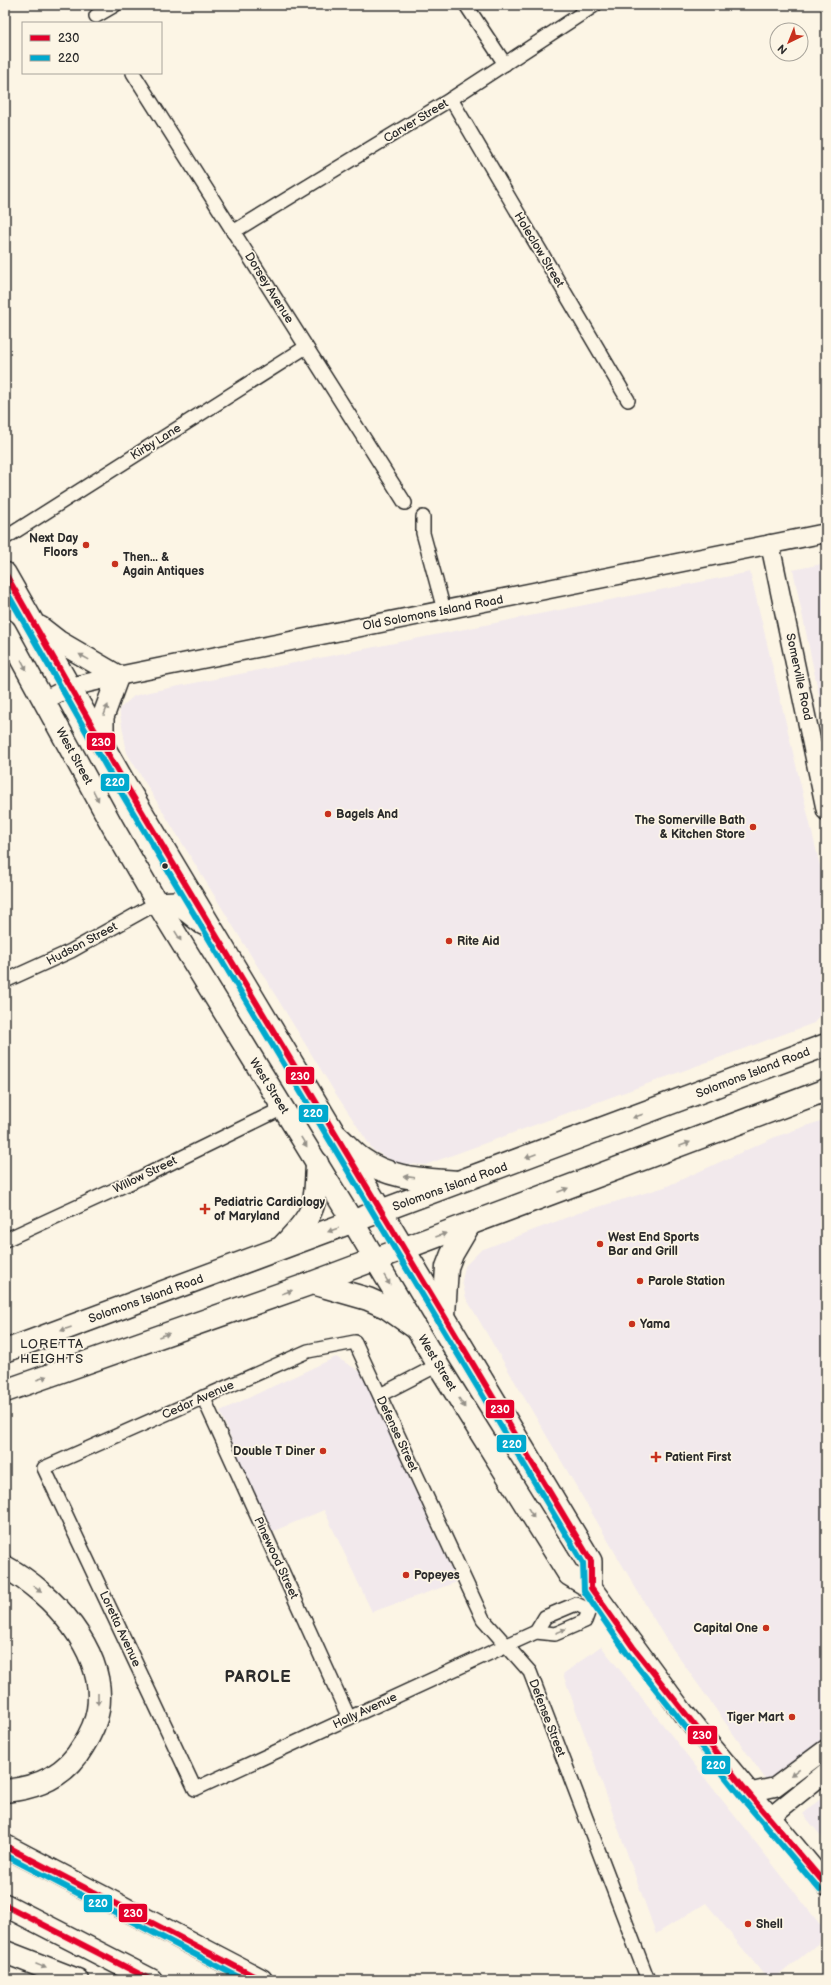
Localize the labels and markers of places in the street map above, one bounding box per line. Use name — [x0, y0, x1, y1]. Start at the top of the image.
place label: Next Day Floors — [29, 531, 78, 560]
marker: Next Day Floors — [81, 540, 91, 550]
place label: Then... & Again Antiques — [122, 550, 204, 579]
marker: Then... & Again Antiques — [110, 559, 120, 569]
place label: Bagels And — [336, 807, 398, 822]
marker: Bagels And — [323, 809, 333, 819]
place label: The Somerville Bath & Kitchen Store — [635, 813, 745, 842]
marker: The Somerville Bath & Kitchen Store — [748, 822, 758, 832]
unlabelled marker — [160, 861, 170, 871]
place label: Rite Aid — [457, 934, 499, 949]
marker: Rite Aid — [444, 936, 454, 946]
place label: Pediatric Cardiology of Maryland — [214, 1195, 326, 1224]
marker: Pediatric Cardiology of Maryland — [199, 1203, 211, 1215]
place label: West End Sports Bar and Grill — [608, 1230, 699, 1259]
marker: West End Sports Bar and Grill — [595, 1239, 605, 1249]
place label: Parole Station — [648, 1274, 725, 1289]
marker: Parole Station — [635, 1276, 645, 1286]
place label: Yama — [640, 1317, 670, 1332]
marker: Yama — [627, 1319, 637, 1329]
place label: Double T Diner — [233, 1444, 315, 1459]
marker: Double T Diner — [318, 1446, 328, 1456]
place label: Patient First — [665, 1450, 731, 1465]
marker: Patient First — [650, 1451, 662, 1463]
place label: Popeyes — [414, 1568, 460, 1583]
marker: Popeyes — [401, 1570, 411, 1580]
place label: Capital One — [693, 1621, 758, 1636]
marker: Capital One — [761, 1623, 771, 1633]
place label: Tiger Mart — [727, 1710, 784, 1725]
marker: Tiger Mart — [787, 1712, 797, 1722]
place label: Shell — [756, 1917, 783, 1932]
marker: Shell — [743, 1919, 753, 1929]

